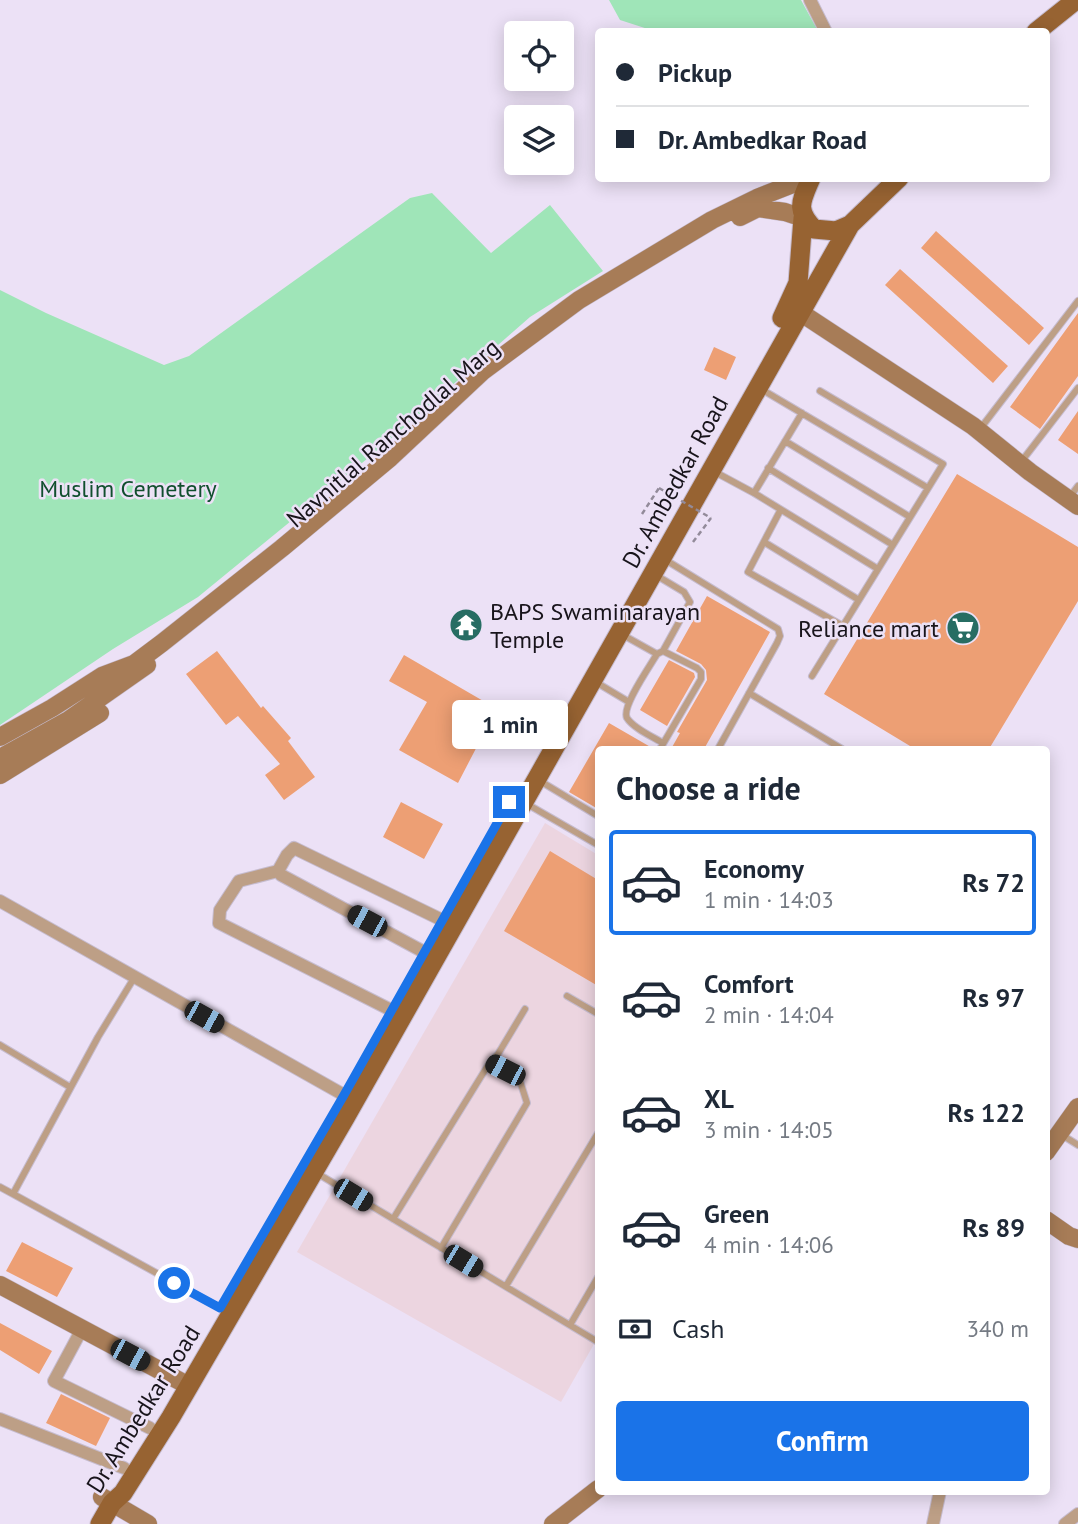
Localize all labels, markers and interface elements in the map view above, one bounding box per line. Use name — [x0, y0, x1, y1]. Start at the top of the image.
map controls — [504, 21, 574, 175]
button: locate — [504, 21, 574, 91]
text: Pickup — [658, 56, 732, 89]
button: layers — [504, 105, 574, 175]
text: Dr. Ambedkar Road — [658, 123, 867, 156]
street label: Navnitlal Ranchodlal Marg — [280, 332, 506, 534]
street label: Dr. Ambedkar Road — [615, 391, 735, 573]
park label: Muslim Cemetery — [39, 473, 217, 504]
place label: BAPS Swaminarayan Temple — [490, 596, 700, 655]
temple icon: BAPS Swaminarayan Temple — [447, 606, 485, 644]
supermarket icon: Reliance mart — [944, 609, 982, 647]
place label: Reliance mart — [798, 613, 939, 644]
callout: 1 min — [451, 700, 567, 750]
text: 1 min — [482, 710, 538, 739]
text: Choose a ride — [616, 767, 801, 809]
route end — [493, 786, 525, 818]
icon: car — [620, 851, 683, 914]
text: Economy — [704, 852, 804, 885]
text: Rs 72 — [962, 866, 1025, 899]
text: 1 min · 14:03 — [704, 885, 834, 914]
car — [344, 902, 391, 940]
icon: car — [620, 966, 683, 1029]
text: Comfort — [704, 967, 794, 1000]
text: Rs 97 — [962, 981, 1025, 1014]
car — [181, 998, 228, 1036]
text: 2 min · 14:04 — [704, 1000, 834, 1029]
car — [482, 1051, 529, 1089]
icon: car — [620, 1081, 683, 1144]
text: XL — [704, 1082, 734, 1115]
text: Rs 122 — [948, 1096, 1025, 1129]
text: 3 min · 14:05 — [704, 1115, 834, 1144]
car — [330, 1175, 377, 1215]
icon: car — [620, 1196, 683, 1259]
text: Green — [704, 1197, 769, 1230]
text: Rs 89 — [962, 1211, 1025, 1244]
text: 4 min · 14:06 — [704, 1230, 834, 1259]
car — [440, 1241, 487, 1281]
route start — [158, 1267, 190, 1299]
icon: cash — [616, 1310, 654, 1348]
text: Cash — [672, 1312, 724, 1345]
text: 340 m — [967, 1314, 1029, 1343]
street label: Dr. Ambedkar Road — [79, 1320, 207, 1498]
car — [107, 1336, 154, 1374]
button: Confirm — [616, 1401, 1029, 1481]

